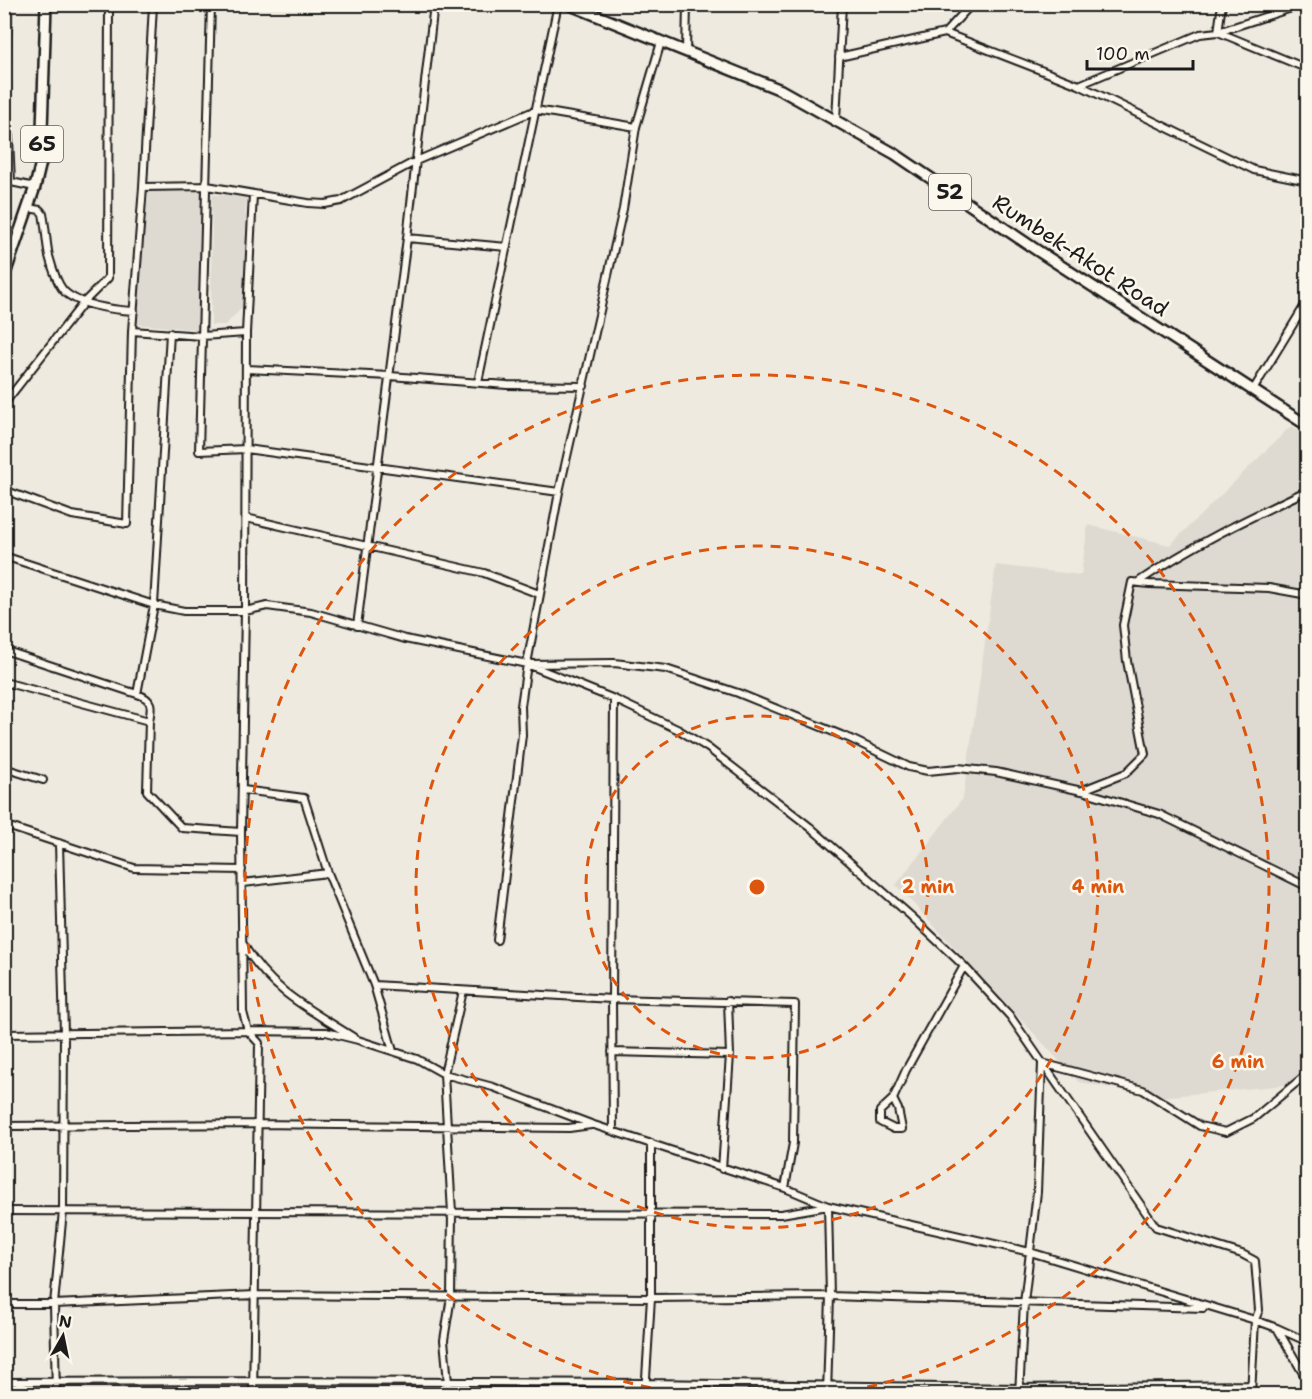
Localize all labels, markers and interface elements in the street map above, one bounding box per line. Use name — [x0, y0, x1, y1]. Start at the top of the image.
scale bar — [1087, 33, 1194, 71]
text: 100 m — [1096, 42, 1150, 66]
road number: 65 — [21, 126, 63, 162]
road number: 52 — [929, 174, 971, 210]
street label: Rumbek-Akot Road — [987, 188, 1174, 323]
text: 2 min — [902, 875, 954, 899]
text: 4 min — [1072, 875, 1124, 899]
centre of rings — [747, 877, 767, 897]
text: 6 min — [1212, 1050, 1264, 1074]
north arrow — [33, 1306, 93, 1366]
text: N — [57, 1310, 73, 1333]

